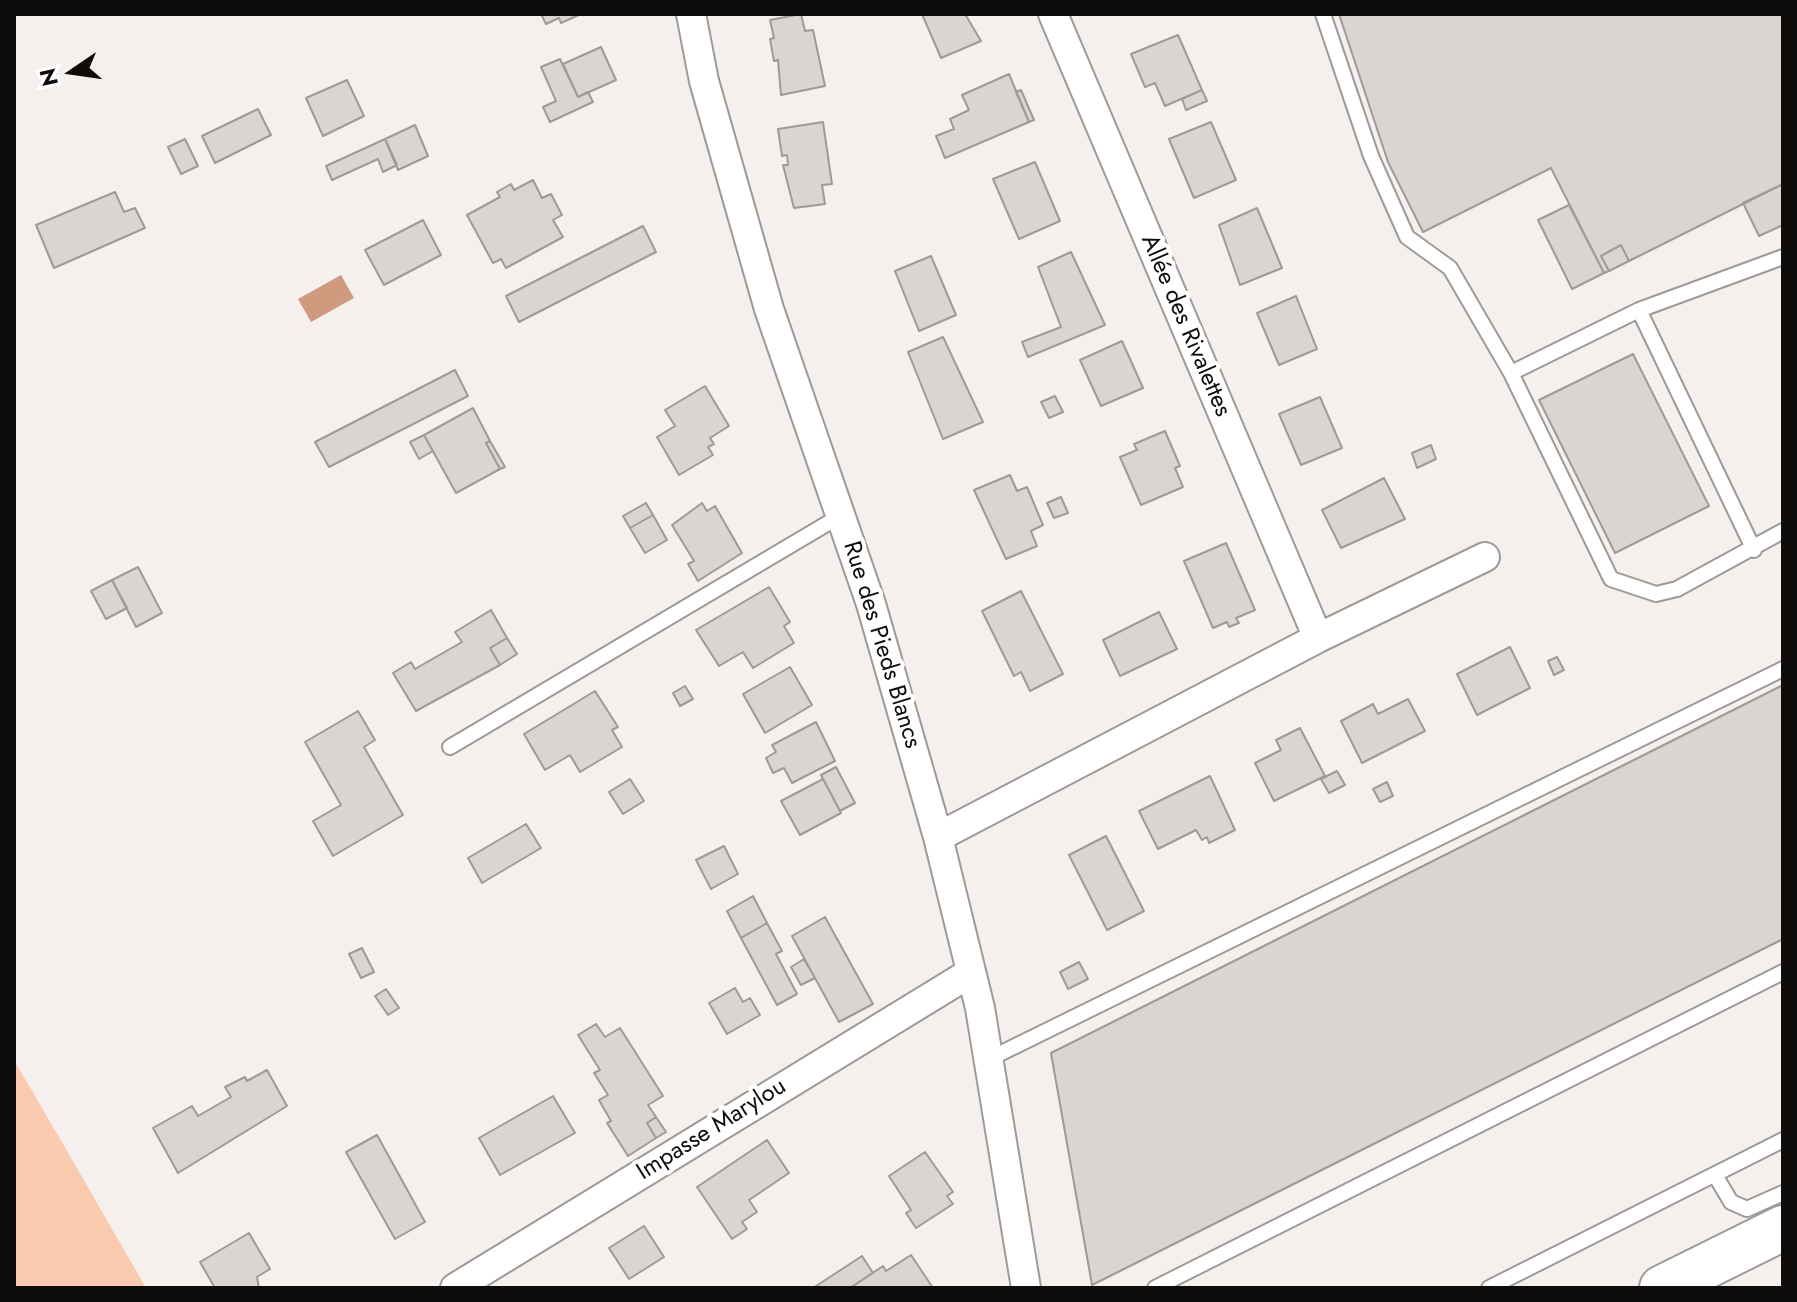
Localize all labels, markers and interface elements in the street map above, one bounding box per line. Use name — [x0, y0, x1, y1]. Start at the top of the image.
north arrow — [32, 32, 112, 112]
text: N — [31, 65, 66, 90]
street label: Allée des Rivalettes — [1134, 231, 1236, 421]
street label: Rue des Pieds Blancs — [836, 538, 926, 752]
street label: Impasse Marylou — [632, 1073, 792, 1187]

